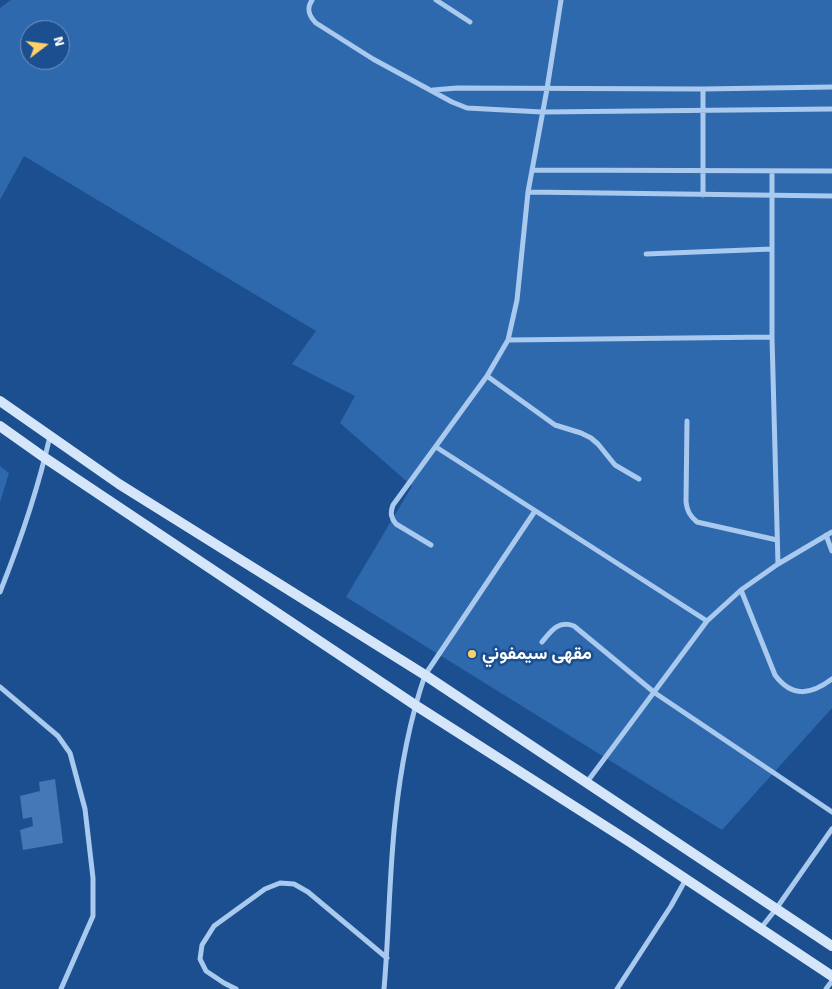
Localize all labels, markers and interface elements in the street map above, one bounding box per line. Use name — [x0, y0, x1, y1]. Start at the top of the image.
north arrow — [20, 20, 70, 70]
text: N — [50, 34, 68, 48]
place label: مقهى سيمفوني — [482, 643, 592, 665]
marker: مقهى سيمفوني — [466, 648, 478, 660]

